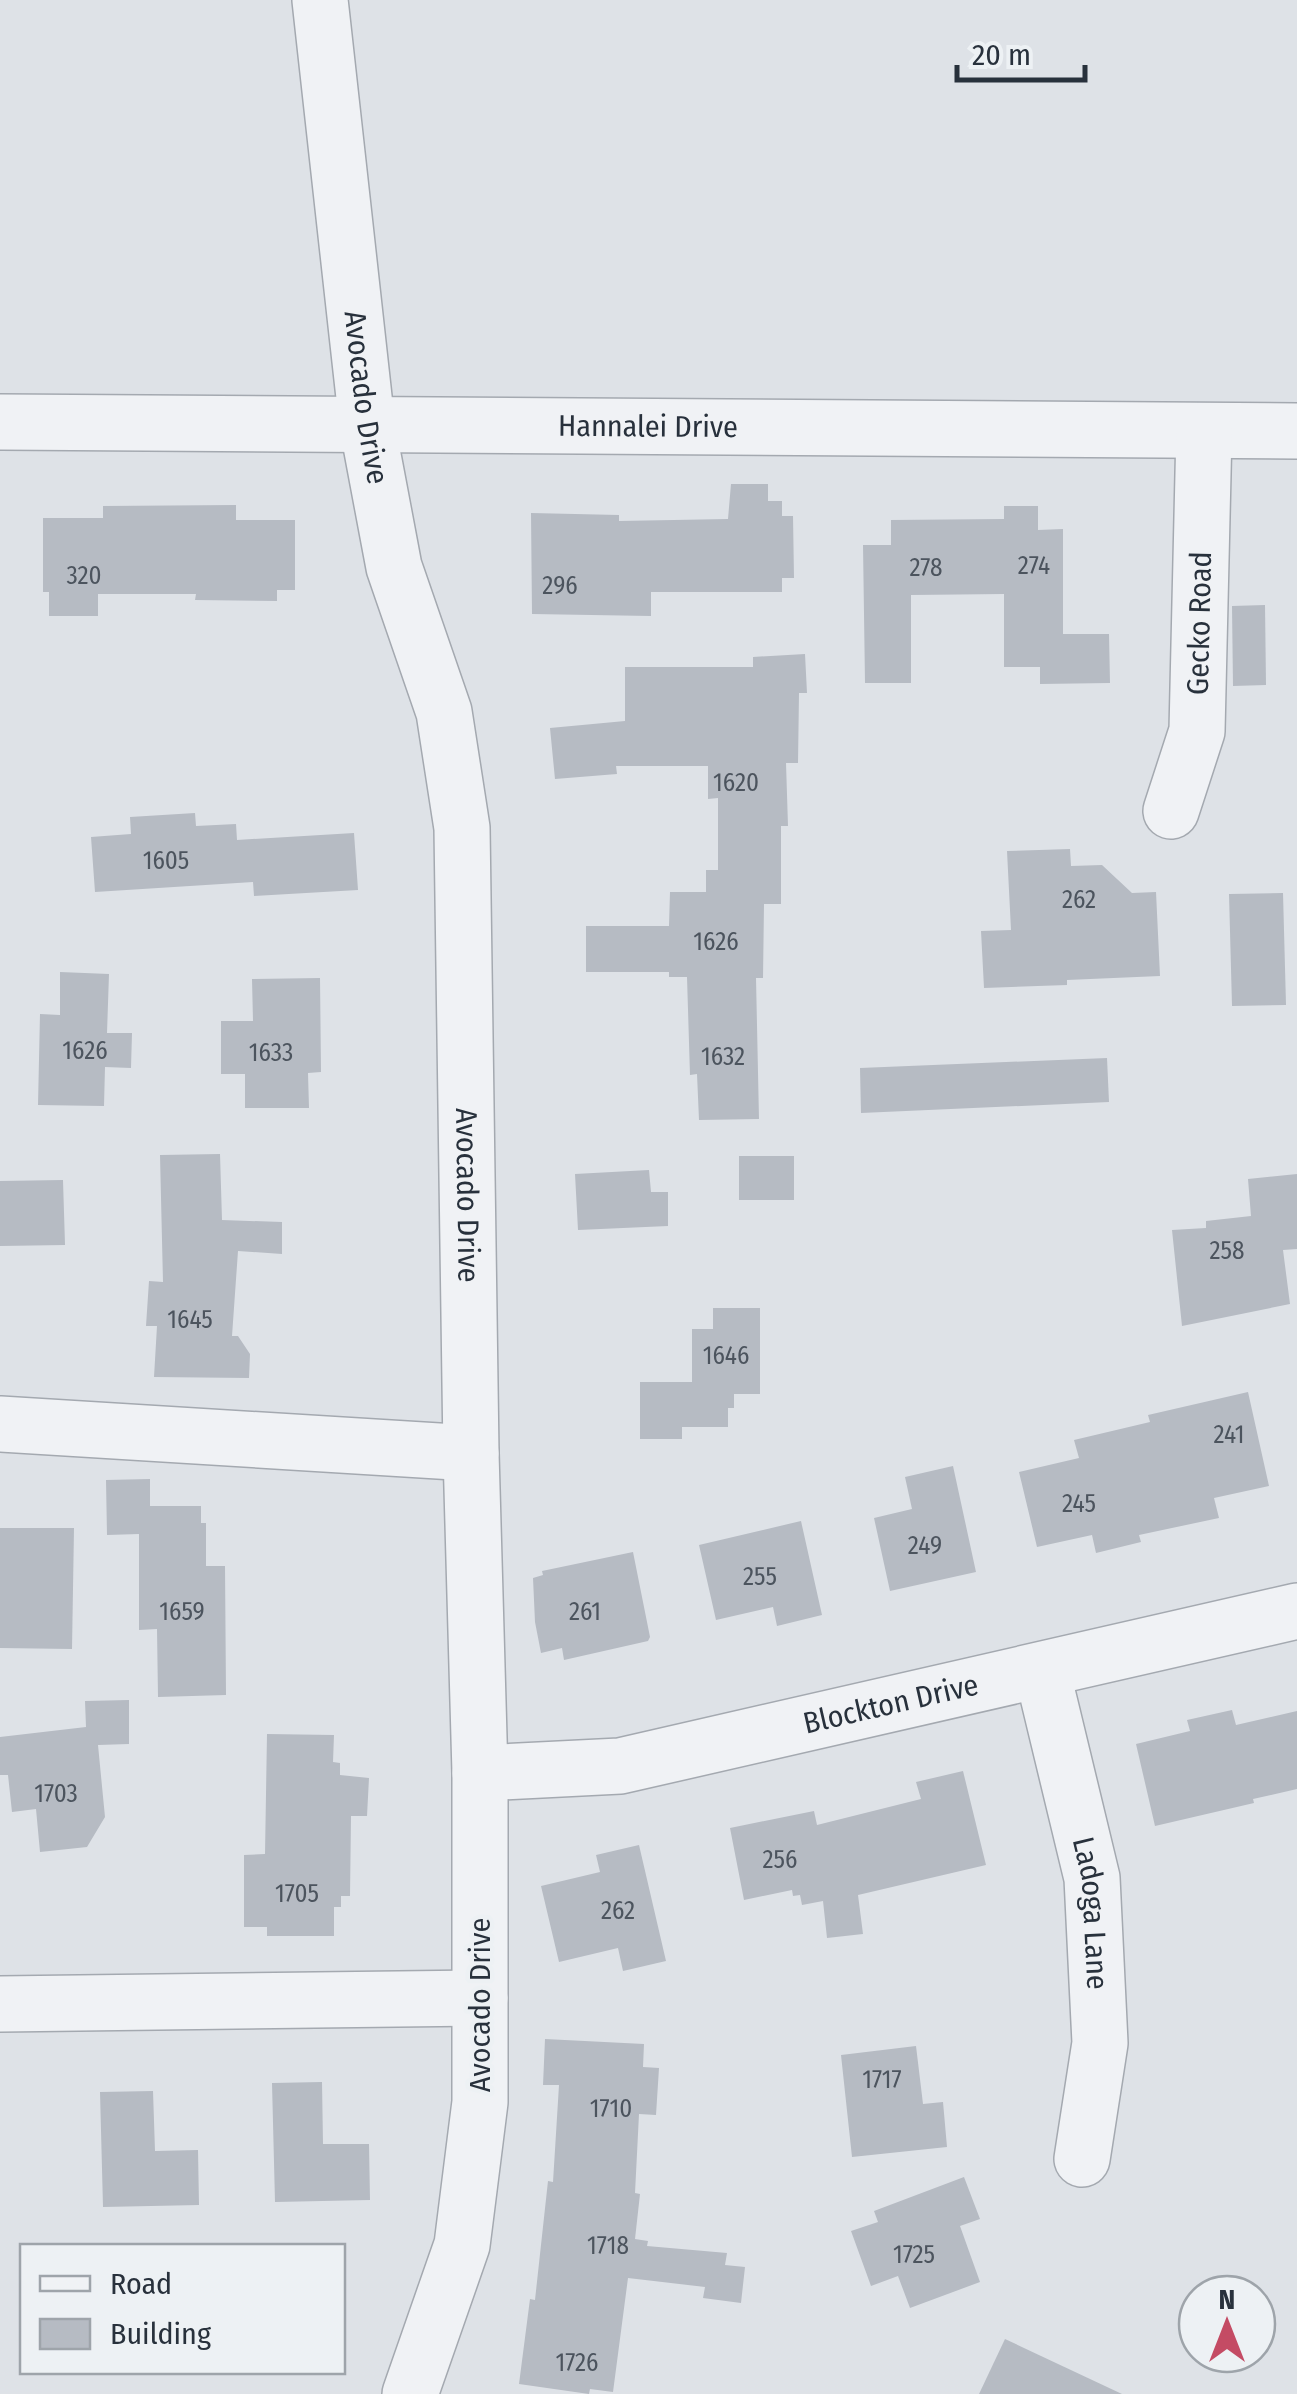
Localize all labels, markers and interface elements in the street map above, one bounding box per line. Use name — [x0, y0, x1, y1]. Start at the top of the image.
scale bar — [957, 20, 1084, 82]
text: 20 m — [972, 37, 1031, 73]
street label: Avocado Drive — [337, 309, 396, 487]
street label: Hannalei Drive — [558, 408, 738, 445]
house number: 274 — [1018, 551, 1050, 581]
street label: Gecko Road — [1180, 551, 1219, 695]
house number: 278 — [909, 553, 943, 583]
house number: 320 — [66, 561, 102, 591]
house number: 296 — [542, 571, 578, 601]
house number: 1620 — [713, 768, 759, 798]
house number: 1605 — [143, 846, 189, 876]
house number: 262 — [1062, 885, 1096, 915]
house number: 1626 — [693, 927, 739, 957]
house number: 1626 — [62, 1036, 108, 1066]
house number: 1633 — [249, 1038, 293, 1068]
house number: 1632 — [701, 1042, 745, 1072]
street label: Avocado Drive — [448, 1108, 487, 1283]
house number: 258 — [1209, 1236, 1245, 1266]
house number: 1645 — [167, 1305, 213, 1335]
house number: 1646 — [703, 1341, 749, 1371]
house number: 241 — [1213, 1420, 1245, 1450]
house number: 245 — [1062, 1489, 1096, 1519]
house number: 249 — [908, 1531, 942, 1561]
house number: 255 — [743, 1562, 777, 1592]
house number: 1659 — [159, 1597, 205, 1627]
house number: 261 — [569, 1597, 601, 1627]
street label: Blockton Drive — [800, 1667, 982, 1741]
house number: 1703 — [34, 1779, 78, 1809]
street label: Ladoga Lane — [1065, 1833, 1115, 1990]
house number: 256 — [763, 1845, 797, 1875]
house number: 1705 — [275, 1879, 319, 1909]
house number: 262 — [601, 1896, 635, 1926]
street label: Avocado Drive — [462, 1918, 498, 2092]
house number: 1717 — [862, 2065, 902, 2095]
house number: 1710 — [590, 2094, 632, 2124]
house number: 1718 — [587, 2231, 629, 2261]
house number: 1725 — [893, 2240, 935, 2270]
legend — [20, 2244, 345, 2374]
text: Road — [110, 2266, 172, 2302]
north arrow — [1177, 2274, 1277, 2374]
text: N — [1219, 2283, 1235, 2316]
text: Building — [110, 2316, 212, 2352]
house number: 1726 — [555, 2348, 599, 2378]

